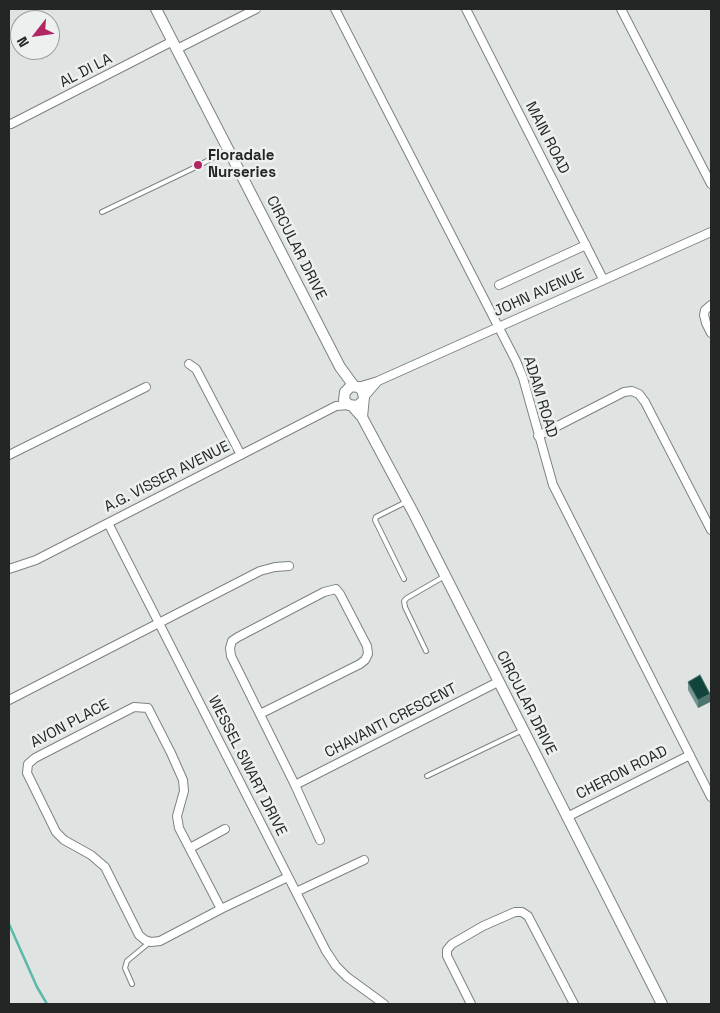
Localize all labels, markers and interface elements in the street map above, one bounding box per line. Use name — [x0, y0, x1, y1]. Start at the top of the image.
north arrow — [10, 10, 60, 60]
text: N — [13, 33, 33, 51]
street label: AL DI LA — [57, 50, 115, 92]
street label: MAIN ROAD — [521, 99, 573, 177]
place label: Floradale Nurseries — [208, 147, 276, 182]
marker: Floradale Nurseries — [192, 159, 204, 171]
street label: CIRCULAR DRIVE — [262, 193, 330, 303]
street label: JOHN AVENUE — [491, 265, 587, 321]
street label: ADAM ROAD — [519, 354, 561, 440]
street label: A.G. VISSER AVENUE — [101, 438, 233, 516]
street label: CIRCULAR DRIVE — [492, 648, 560, 758]
street label: CHAVANTI CRESCENT — [322, 680, 460, 762]
street label: WESSEL SWART DRIVE — [204, 693, 290, 839]
street label: AVON PLACE — [28, 696, 112, 752]
street label: CHERON ROAD — [573, 742, 671, 804]

